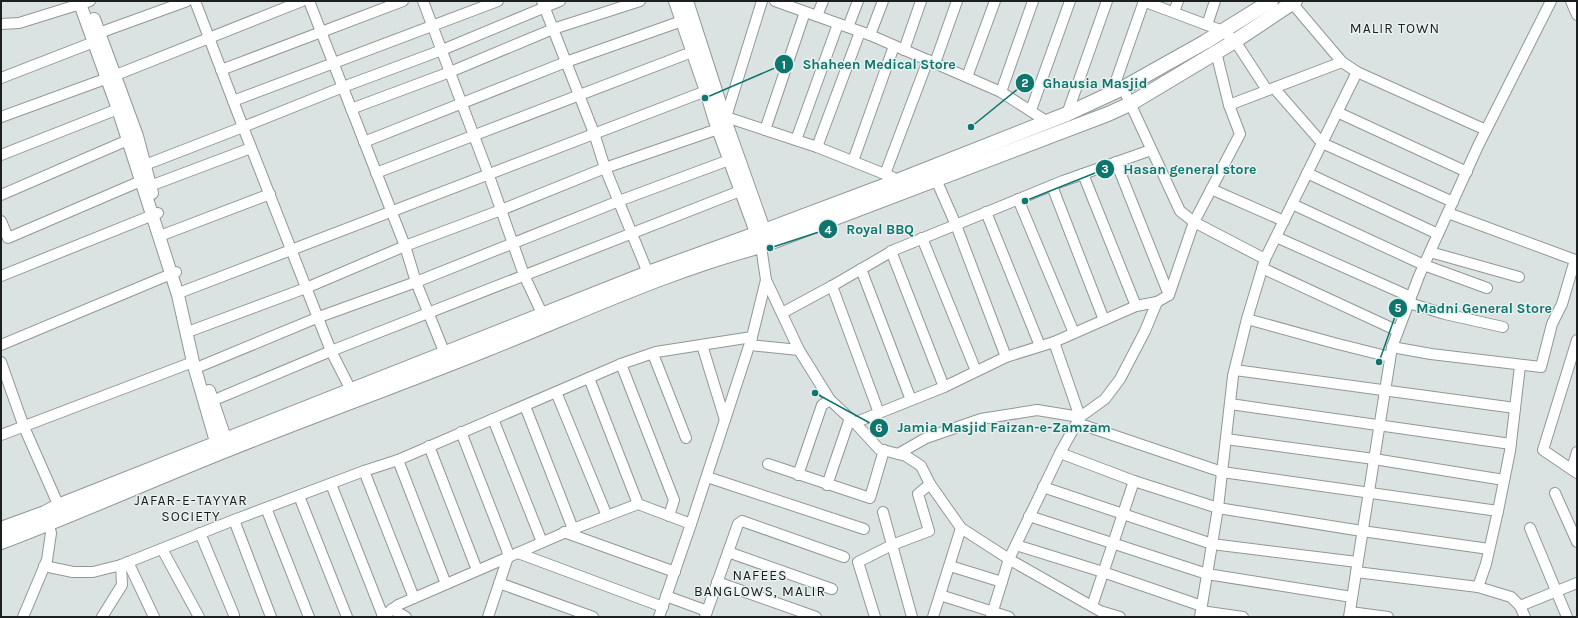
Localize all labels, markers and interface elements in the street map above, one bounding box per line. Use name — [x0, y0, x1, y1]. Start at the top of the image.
district label: MALIR TOWN — [1350, 20, 1440, 37]
callout: Shaheen Medical Store — [774, 51, 964, 77]
text: Shaheen Medical Store — [802, 56, 956, 73]
text: 1 — [782, 58, 786, 72]
callout: Ghausia Masjid — [1015, 70, 1155, 96]
text: Ghausia Masjid — [1043, 75, 1147, 92]
text: 2 — [1021, 76, 1029, 90]
callout: Hasan general store — [1095, 156, 1264, 182]
text: Hasan general store — [1124, 161, 1256, 178]
text: 3 — [1101, 162, 1109, 176]
callout: Royal BBQ — [818, 216, 922, 242]
text: Royal BBQ — [846, 221, 914, 238]
text: 4 — [824, 223, 832, 237]
callout: Madni General Store — [1388, 295, 1559, 321]
text: Madni General Store — [1416, 300, 1552, 317]
text: 5 — [1395, 301, 1402, 315]
callout: Jamia Masjid Faizan-e-Zamzam — [869, 415, 1119, 441]
text: Jamia Masjid Faizan-e-Zamzam — [897, 419, 1111, 436]
text: 6 — [875, 421, 883, 435]
district label: JAFAR-E-TAYYAR SOCIETY — [134, 492, 248, 525]
district label: NAFEES BANGLOWS, MALIR — [694, 567, 826, 600]

